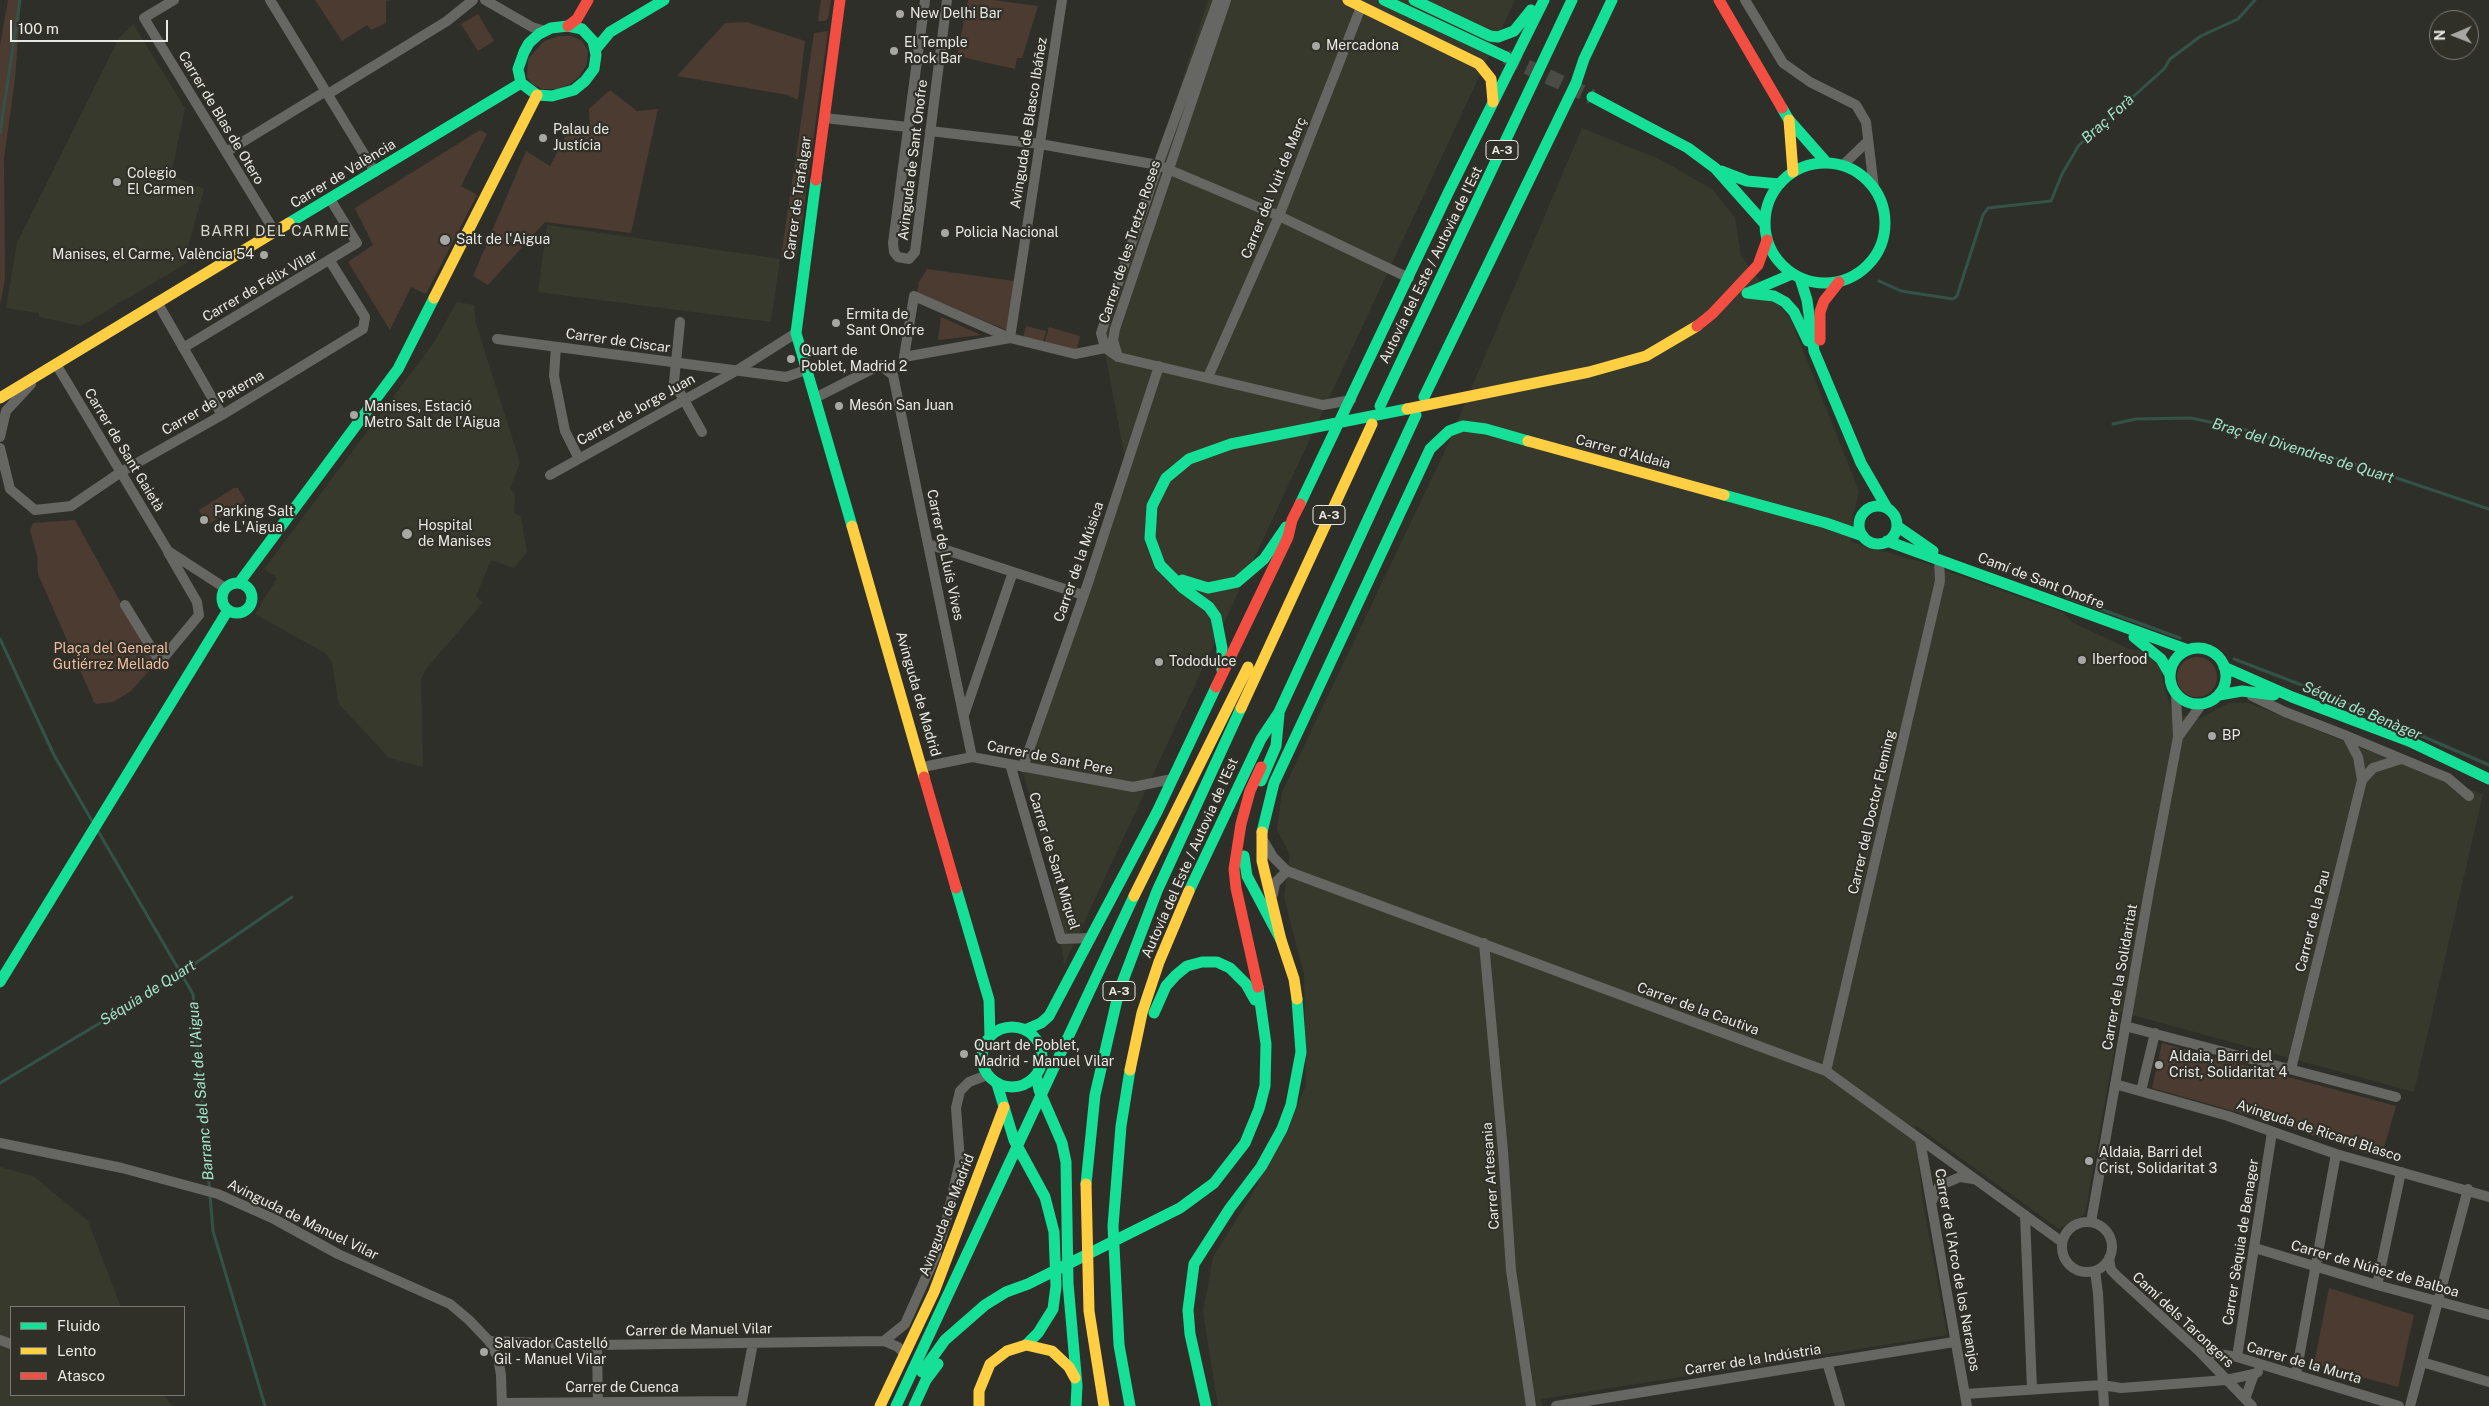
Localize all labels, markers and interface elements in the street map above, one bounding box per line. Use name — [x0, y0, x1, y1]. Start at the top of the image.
place label: New Delhi Bar — [910, 6, 1002, 22]
marker: New Delhi Bar — [894, 8, 906, 20]
scale bar — [12, 10, 170, 42]
north arrow — [2429, 10, 2479, 60]
text: 100 m — [18, 20, 59, 37]
text: N — [2432, 30, 2448, 41]
place label: El Temple Rock Bar — [904, 35, 968, 68]
street label: Avinguda de Blasco Ibáñez — [1007, 36, 1051, 210]
place label: Mercadona — [1326, 38, 1399, 54]
marker: Mercadona — [1310, 40, 1322, 52]
marker: El Temple Rock Bar — [888, 45, 900, 57]
street label: Carrer de Blas de Otero — [174, 48, 268, 188]
street label: Avinguda de Sant Onofre — [895, 79, 931, 241]
water label: Braç Forà — [2078, 91, 2138, 147]
street label: Carrer del Vuit de Març — [1238, 115, 1310, 261]
place label: Palau de Justícia — [553, 122, 609, 154]
marker: Palau de Justícia — [537, 132, 549, 144]
street label: Carrer de Trafalgar — [781, 135, 815, 261]
street label: Carrer de València — [287, 136, 399, 212]
road number: A-3 — [1486, 140, 1518, 160]
street label: Carrer de les Tretze Roses — [1096, 158, 1164, 326]
street label: Autovía del Este / Autovia de l'Est — [1376, 164, 1486, 366]
place label: Colegio El Carmen — [127, 166, 194, 198]
marker: Colegio El Carmen — [111, 176, 123, 188]
district label: BARRI DEL CARME — [198, 222, 352, 240]
place label: Policia Nacional — [955, 225, 1059, 241]
marker: Policia Nacional — [939, 227, 951, 239]
place label: Salt de l'Aigua — [456, 232, 550, 248]
marker: Salt de l'Aigua — [438, 233, 452, 247]
street label: Carrer de Félix Vilar — [200, 246, 320, 326]
place label: Manises, el Carme, València 54 — [52, 247, 254, 263]
marker: Manises, el Carme, València 54 — [258, 249, 270, 261]
place label: Ermita de Sant Onofre — [846, 307, 924, 340]
marker: Ermita de Sant Onofre — [830, 317, 842, 329]
street label: Carrer de Ciscar — [565, 325, 671, 357]
place label: Quart de Poblet, Madrid 2 — [801, 343, 907, 376]
marker: Quart de Poblet, Madrid 2 — [785, 353, 797, 365]
street label: Carrer de Paterna — [159, 367, 267, 439]
street label: Carrer de Jorge Juan — [574, 371, 698, 449]
street label: Carrer de Sant Gaietà — [81, 385, 167, 515]
place label: Mesón San Juan — [849, 398, 954, 414]
place label: Manises, Estació Metro Salt de l'Aigua — [364, 399, 500, 432]
marker: Mesón San Juan — [833, 400, 845, 412]
marker: Manises, Estació Metro Salt de l'Aigua — [348, 409, 360, 421]
water label: Braç del Divendres de Quart — [2210, 415, 2396, 487]
street label: Carrer d'Aldaia — [1574, 431, 1672, 473]
street label: Carrer de Lluís Vives — [923, 488, 967, 622]
street label: Carrer de la Música — [1051, 500, 1107, 624]
place label: Parking Salt de L'Aigua — [214, 504, 294, 536]
road number: A-3 — [1313, 506, 1345, 524]
marker: Parking Salt de L'Aigua — [198, 514, 210, 526]
place label: Hospital de Manises — [418, 518, 491, 550]
marker: Hospital de Manises — [400, 527, 414, 541]
street label: Camí de Sant Onofre — [1975, 549, 2107, 613]
street label: Avinguda de Madrid — [892, 629, 944, 759]
park label: Plaça del General Gutiérrez Mellado — [53, 641, 169, 674]
place label: Iberfood — [2092, 652, 2147, 668]
place label: Tododulce — [1169, 654, 1236, 670]
marker: Iberfood — [2076, 654, 2088, 666]
marker: Tododulce — [1153, 656, 1165, 668]
water label: Séquia de Benàger — [2300, 678, 2424, 744]
street label: Carrer del Doctor Fleming — [1845, 728, 1899, 896]
place label: BP — [2222, 728, 2240, 744]
marker: BP — [2206, 730, 2218, 742]
street label: Carrer de Sant Pere — [985, 738, 1115, 778]
street label: Autovía del Este / Autovia de l'Est — [1138, 755, 1242, 961]
street label: Carrer de Sant Miquel — [1025, 790, 1083, 932]
street label: Carrer de la Pau — [2292, 868, 2334, 974]
street label: Carrer de la Solidaritat — [2099, 903, 2141, 1051]
water label: Séquia de Quart — [97, 956, 199, 1030]
street label: Carrer de la Cautiva — [1635, 979, 1761, 1039]
road number: A-3 — [1103, 981, 1135, 1000]
water label: Barranc del Salt de l'Aigua — [184, 1001, 218, 1181]
place label: Quart de Poblet, Madrid - Manuel Vilar — [974, 1038, 1114, 1070]
marker: Quart de Poblet, Madrid - Manuel Vilar — [958, 1048, 970, 1060]
place label: Aldaia, Barri del Crist, Solidaritat 4 — [2169, 1049, 2287, 1082]
marker: Aldaia, Barri del Crist, Solidaritat 4 — [2153, 1059, 2165, 1071]
street label: Avinguda de Ricard Blasco — [2234, 1096, 2404, 1166]
street label: Carrer Artesania — [1479, 1122, 1503, 1230]
place label: Aldaia, Barri del Crist, Solidaritat 3 — [2099, 1145, 2217, 1178]
street label: Avinguda de Madrid — [916, 1152, 978, 1278]
marker: Aldaia, Barri del Crist, Solidaritat 3 — [2083, 1155, 2095, 1167]
street label: Carrer Sèquia de Benager — [2220, 1158, 2262, 1326]
street label: Carrer de l'Arco de los Naranjos — [1931, 1167, 1983, 1373]
street label: Avinguda de Manuel Vilar — [225, 1176, 381, 1264]
street label: Carrer de Núñez de Balboa — [2289, 1237, 2461, 1301]
street label: Camí dels Tarongers — [2129, 1269, 2237, 1371]
legend — [10, 1306, 185, 1396]
text: Fluido — [57, 1317, 100, 1334]
street label: Carrer de Manuel Vilar — [625, 1320, 773, 1340]
place label: Salvador Castelló Gil - Manuel Vilar — [494, 1336, 608, 1368]
street label: Carrer de la Murta — [2245, 1339, 2363, 1387]
street label: Carrer de la Indústria — [1684, 1341, 1822, 1379]
text: Lento — [57, 1342, 96, 1359]
marker: Salvador Castelló Gil - Manuel Vilar — [478, 1346, 490, 1358]
text: Atasco — [57, 1367, 105, 1384]
street label: Carrer de Cuenca — [565, 1380, 679, 1396]

